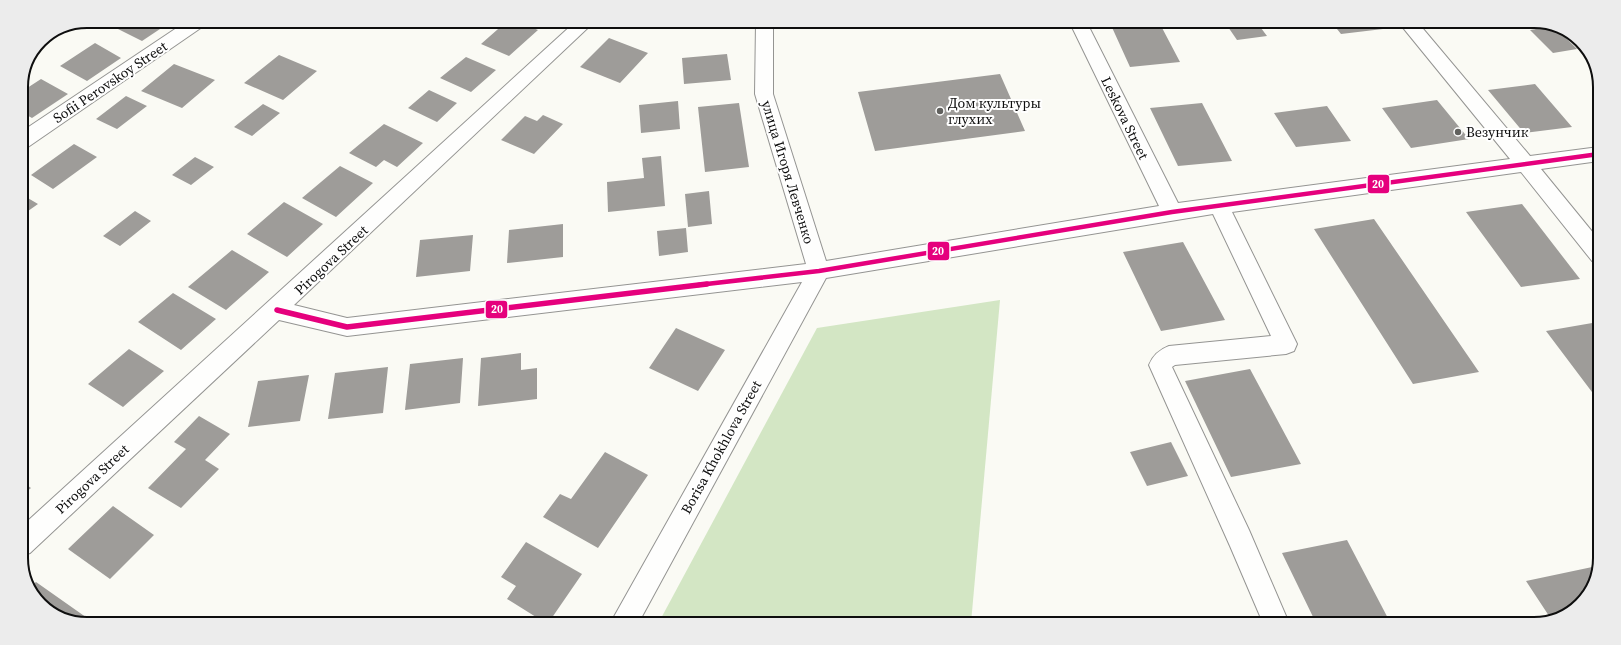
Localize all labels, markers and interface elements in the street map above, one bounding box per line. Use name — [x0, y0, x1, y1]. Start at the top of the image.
street label: Sofii Perovskoy Street — [49, 36, 171, 128]
street label: Leskova Street — [1096, 73, 1154, 163]
place label: Дом культуры глухих — [948, 93, 1041, 129]
street label: улица Игоря Левченко — [757, 98, 819, 246]
marker: Дом культуры глухих — [935, 106, 945, 116]
place label: Везунчик — [1466, 122, 1529, 142]
marker: Везунчик — [1453, 127, 1463, 137]
line badge: 20 — [1367, 174, 1390, 194]
text: 20 — [1372, 177, 1384, 192]
street label: Pirogova Street — [290, 220, 373, 299]
line badge: 20 — [927, 241, 950, 261]
text: 20 — [932, 244, 944, 259]
line badge: 20 — [485, 300, 508, 319]
text: 20 — [491, 302, 503, 317]
street label: Borisa Khokhlova Street — [676, 376, 766, 517]
street label: Pirogova Street — [51, 439, 134, 518]

